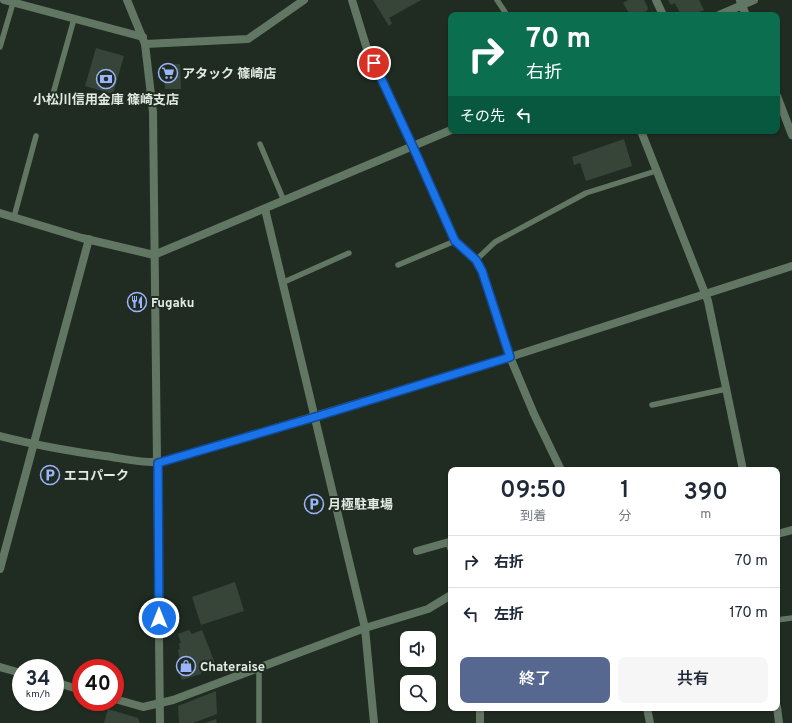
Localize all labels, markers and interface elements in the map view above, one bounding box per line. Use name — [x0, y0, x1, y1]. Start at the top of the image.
text: 70 m — [526, 22, 591, 58]
icon: right — [460, 28, 512, 80]
pin — [357, 46, 391, 80]
icon: arrive — [363, 52, 385, 74]
supermarket icon: アタック 篠崎店 — [157, 62, 179, 84]
text: 右折 — [526, 62, 562, 85]
place label: アタック 篠崎店 — [182, 66, 276, 83]
bank icon: 小松川信用金庫 篠崎支店 — [95, 68, 117, 90]
place label: 小松川信用金庫 篠崎支店 — [33, 92, 179, 109]
icon: left — [513, 104, 535, 126]
text: その先 — [460, 108, 505, 127]
restaurant icon: Fugaku — [126, 291, 148, 313]
place label: Fugaku — [151, 296, 194, 312]
parking icon: エコパーク — [39, 464, 61, 486]
place label: エコパーク — [64, 469, 129, 485]
text: 09:50 — [500, 476, 566, 506]
text: 1 — [620, 476, 630, 506]
text: 390 — [683, 478, 728, 508]
parking icon: 月極駐車場 — [303, 493, 325, 515]
place label: 月極駐車場 — [328, 497, 393, 514]
text: m — [700, 507, 711, 523]
text: 到着 — [520, 509, 546, 525]
text: 分 — [618, 509, 631, 525]
icon: right — [460, 551, 482, 573]
text: 70 m — [735, 552, 768, 571]
text: 右折 — [494, 554, 524, 573]
position arrow — [138, 597, 180, 639]
icon: left — [460, 603, 482, 625]
text: 170 m — [729, 604, 768, 623]
text: 左折 — [494, 606, 524, 625]
map controls — [400, 631, 436, 711]
button: sound — [400, 631, 436, 667]
shop icon: Chateraise — [175, 655, 197, 677]
button: 終了 — [460, 657, 610, 703]
button: 共有 — [618, 657, 768, 703]
speed limit sign: 40 — [72, 659, 124, 711]
place label: Chateraise — [200, 660, 265, 676]
text: 34 — [26, 667, 50, 693]
button: search — [400, 675, 436, 711]
text: km/h — [26, 688, 50, 701]

